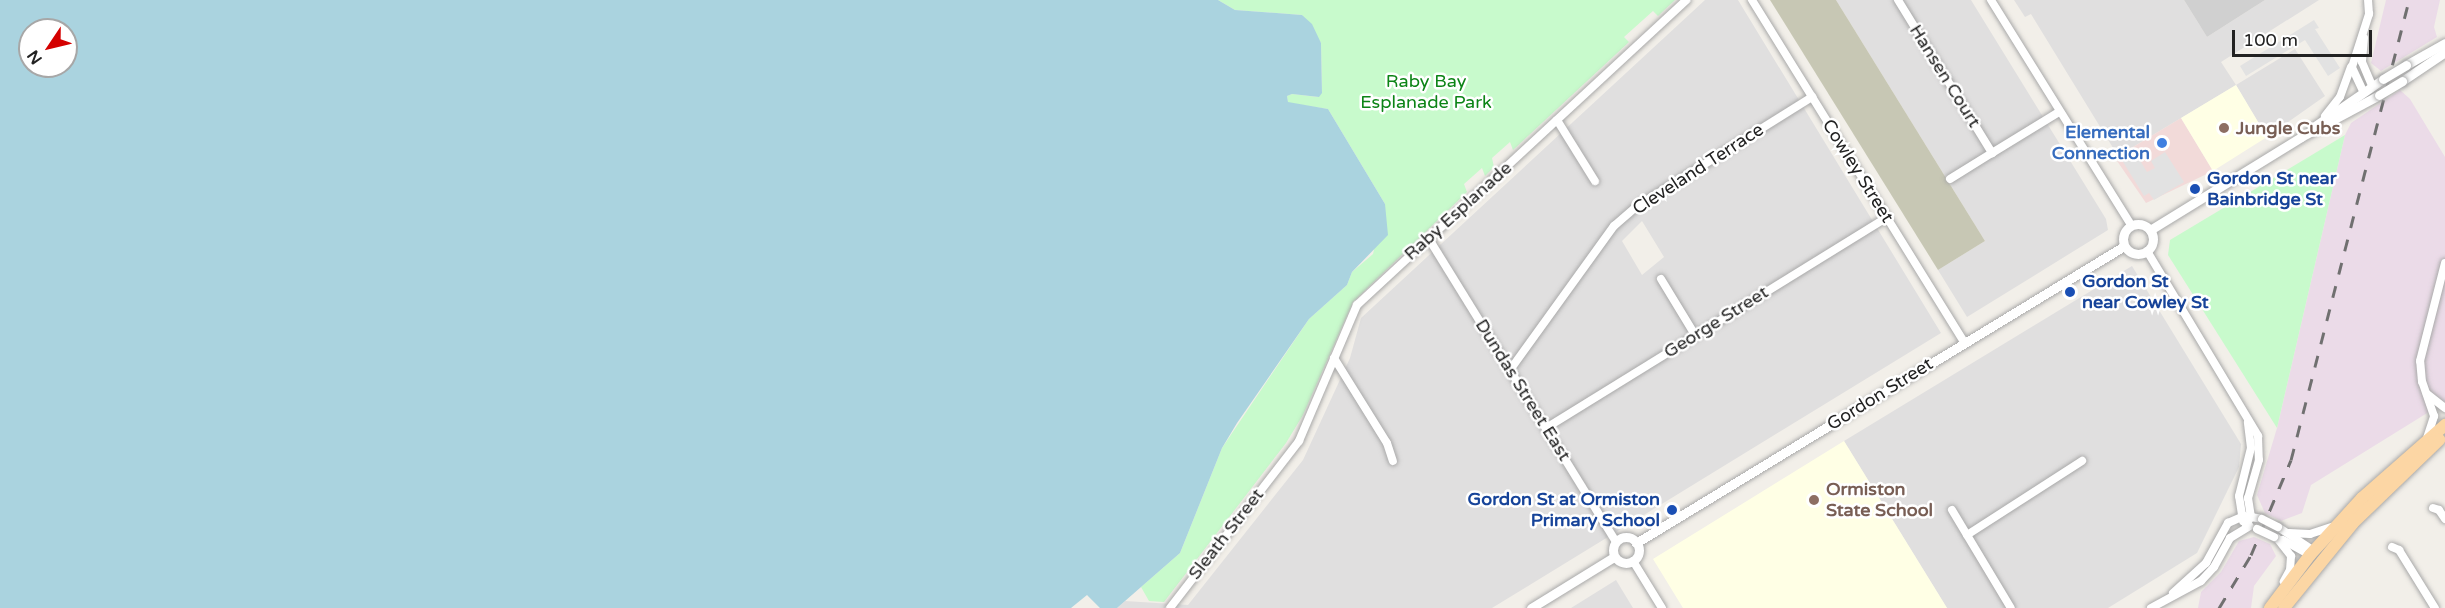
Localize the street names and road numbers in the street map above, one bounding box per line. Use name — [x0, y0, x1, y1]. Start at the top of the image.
street label: Hansen Court — [1905, 21, 1985, 131]
street label: Cowley Street — [1818, 115, 1898, 227]
street label: Cleveland Terrace — [1628, 119, 1768, 219]
street label: Raby Esplanade — [1400, 157, 1516, 265]
street label: George Street — [1660, 281, 1772, 363]
street label: Dundas Street East — [1471, 315, 1575, 465]
street label: Gordon Street — [1823, 353, 1937, 435]
street label: Sleath Street — [1184, 484, 1268, 584]

